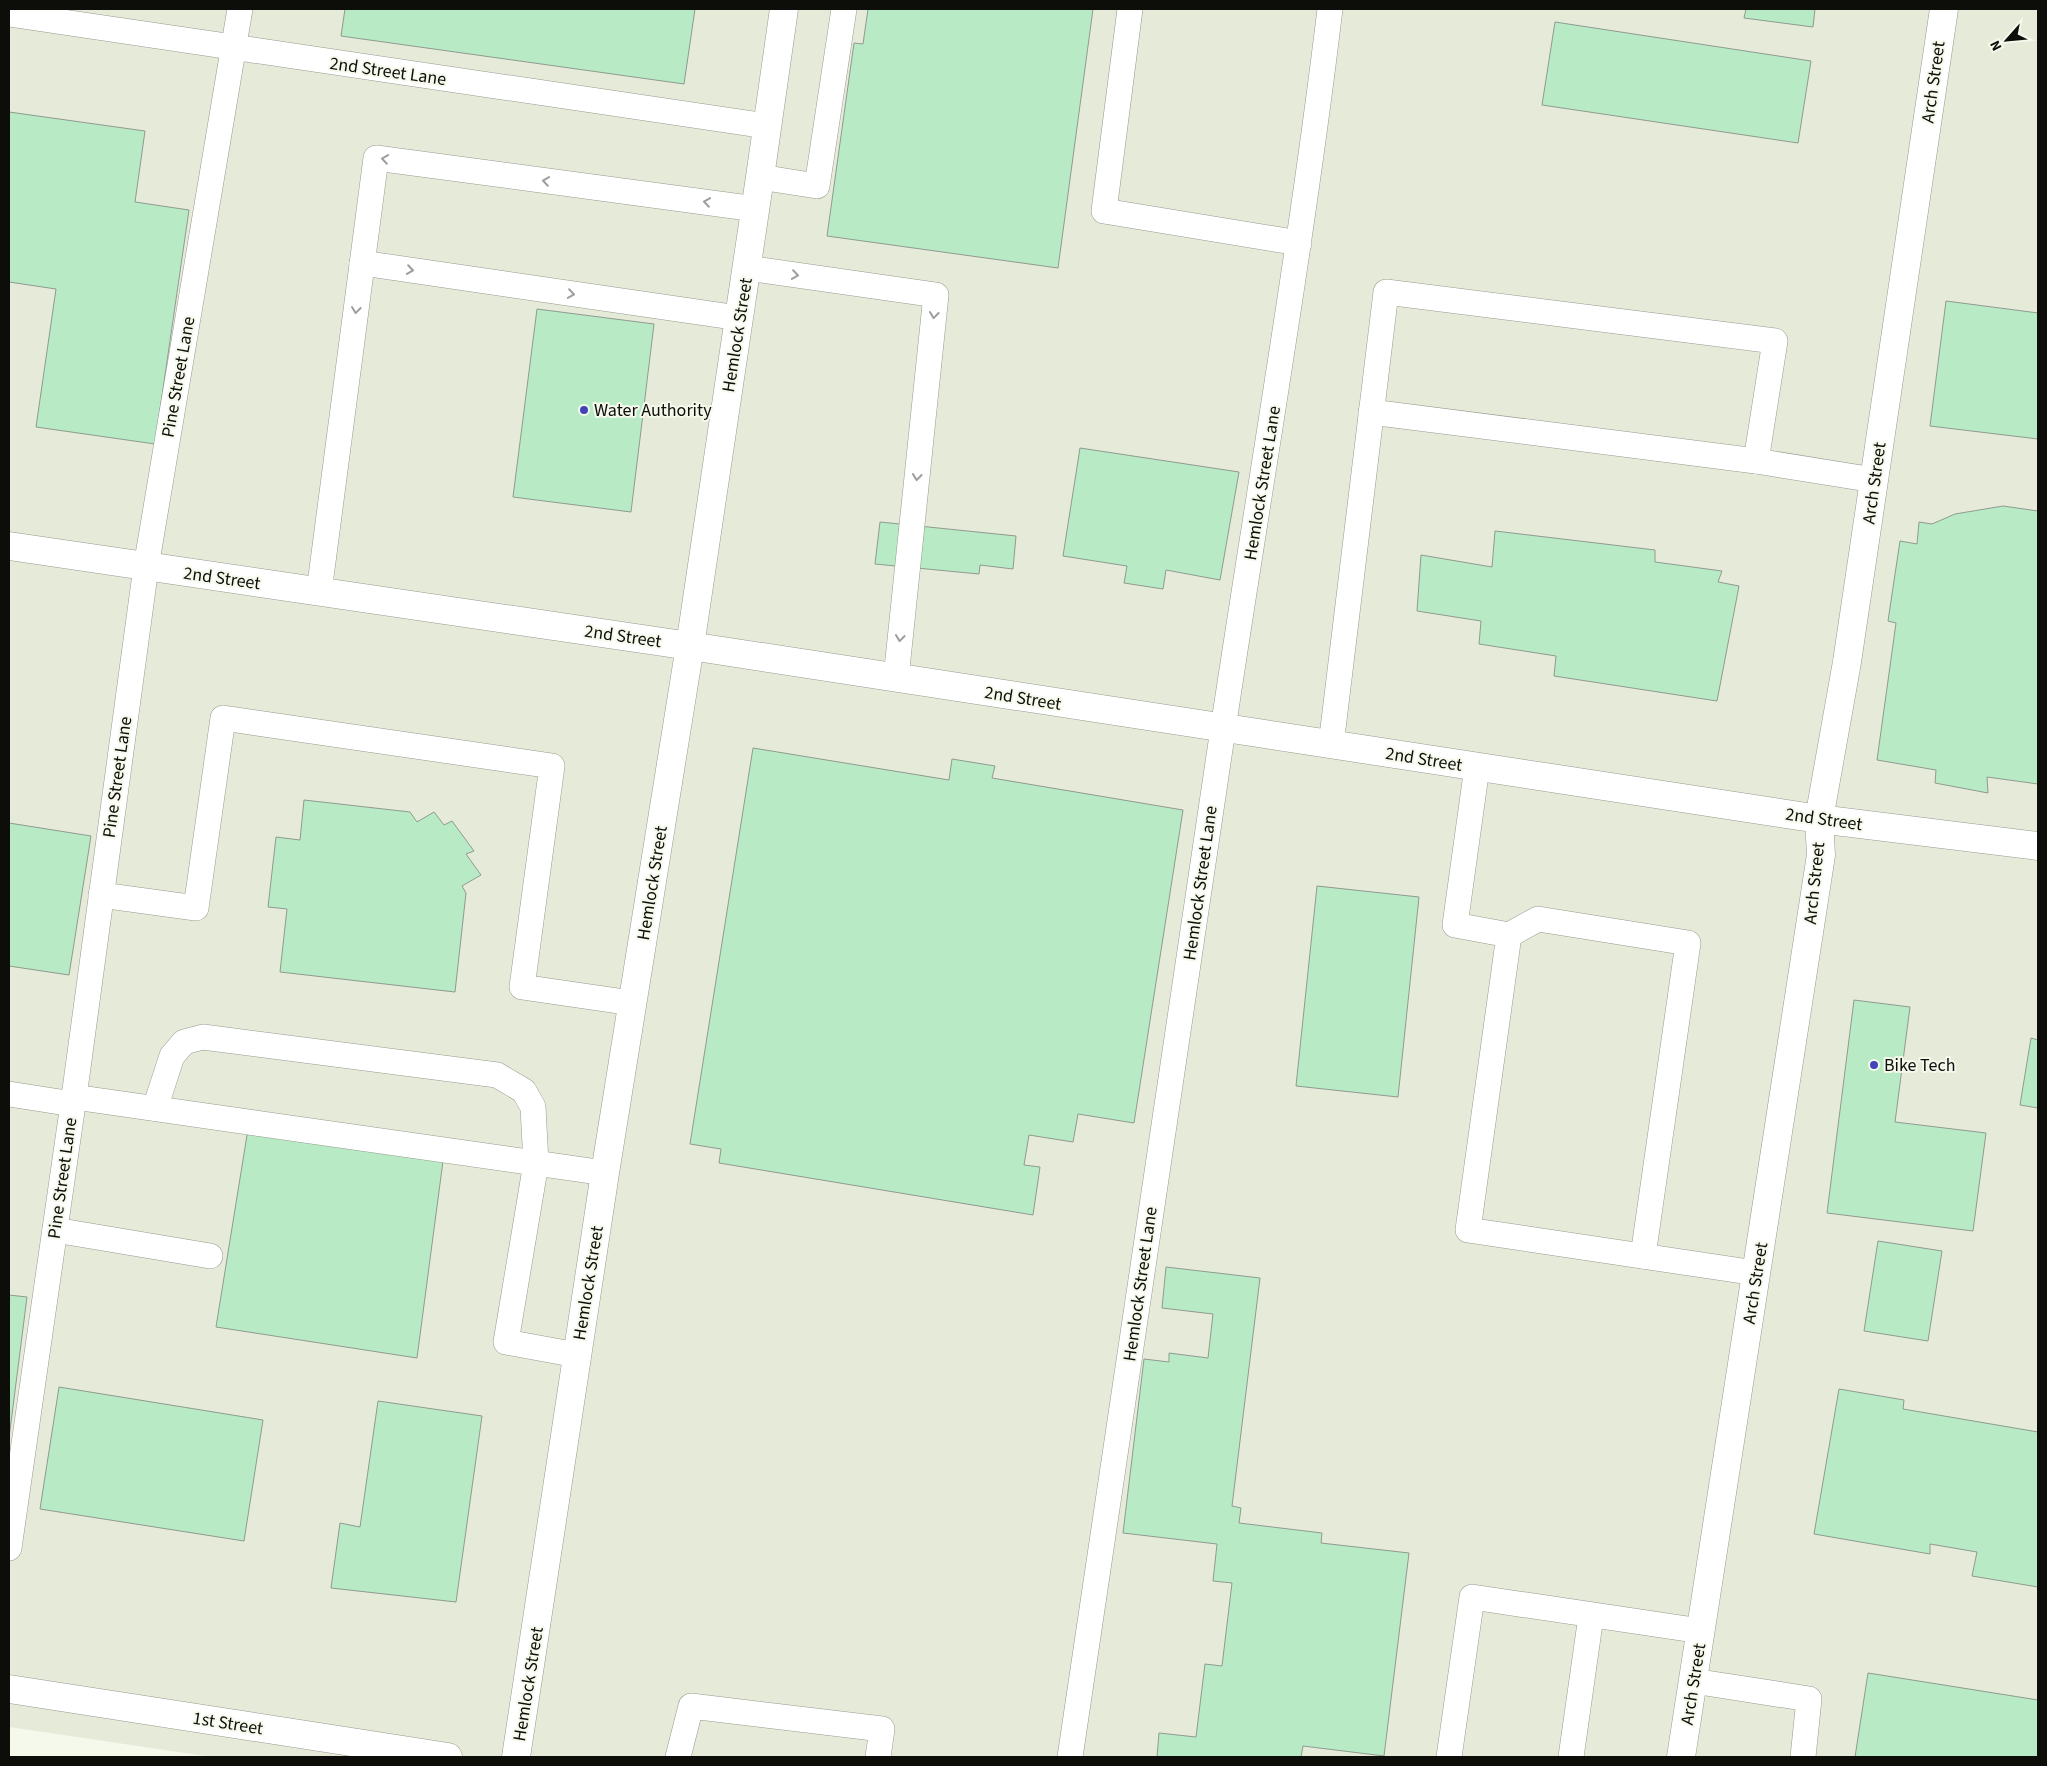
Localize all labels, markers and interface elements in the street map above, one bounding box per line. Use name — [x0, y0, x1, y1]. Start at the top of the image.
north arrow — [1982, 15, 2032, 65]
text: N — [1985, 37, 2007, 54]
street label: Arch Street — [1915, 39, 1952, 125]
street label: 2nd Street Lane — [328, 51, 448, 92]
one-way arrow — [381, 154, 389, 165]
one-way arrow — [542, 176, 550, 187]
one-way arrow — [703, 197, 711, 208]
one-way arrow — [407, 264, 415, 275]
one-way arrow — [791, 269, 799, 280]
street label: Hemlock Street — [716, 276, 759, 394]
one-way arrow — [567, 288, 576, 298]
one-way arrow — [351, 306, 362, 314]
one-way arrow — [929, 311, 940, 319]
street label: Pine Street Lane — [156, 315, 201, 439]
place label: Water Authority — [594, 398, 712, 423]
marker: Water Authority — [578, 404, 590, 416]
street label: Hemlock Street Lane — [1238, 404, 1287, 562]
street label: Arch Street — [1856, 440, 1893, 526]
one-way arrow — [912, 473, 923, 481]
street label: 2nd Street — [182, 561, 262, 596]
street label: 2nd Street — [583, 619, 663, 654]
one-way arrow — [895, 635, 906, 643]
street label: 2nd Street — [983, 680, 1063, 717]
street label: Pine Street Lane — [97, 715, 138, 839]
street label: 2nd Street — [1384, 741, 1464, 778]
street label: 2nd Street — [1784, 802, 1864, 837]
street label: Hemlock Street Lane — [1177, 804, 1224, 962]
street label: Hemlock Street — [631, 824, 674, 942]
street label: Arch Street — [1798, 841, 1831, 925]
place label: Bike Tech — [1884, 1053, 1956, 1078]
marker: Bike Tech — [1868, 1059, 1880, 1071]
street label: Pine Street Lane — [42, 1116, 83, 1240]
street label: Hemlock Street Lane — [1117, 1205, 1164, 1363]
street label: Hemlock Street — [567, 1224, 610, 1342]
street label: Arch Street — [1737, 1240, 1774, 1326]
street label: Hemlock Street — [507, 1625, 550, 1743]
street label: Arch Street — [1675, 1641, 1712, 1727]
street label: 1st Street — [191, 1706, 265, 1741]

